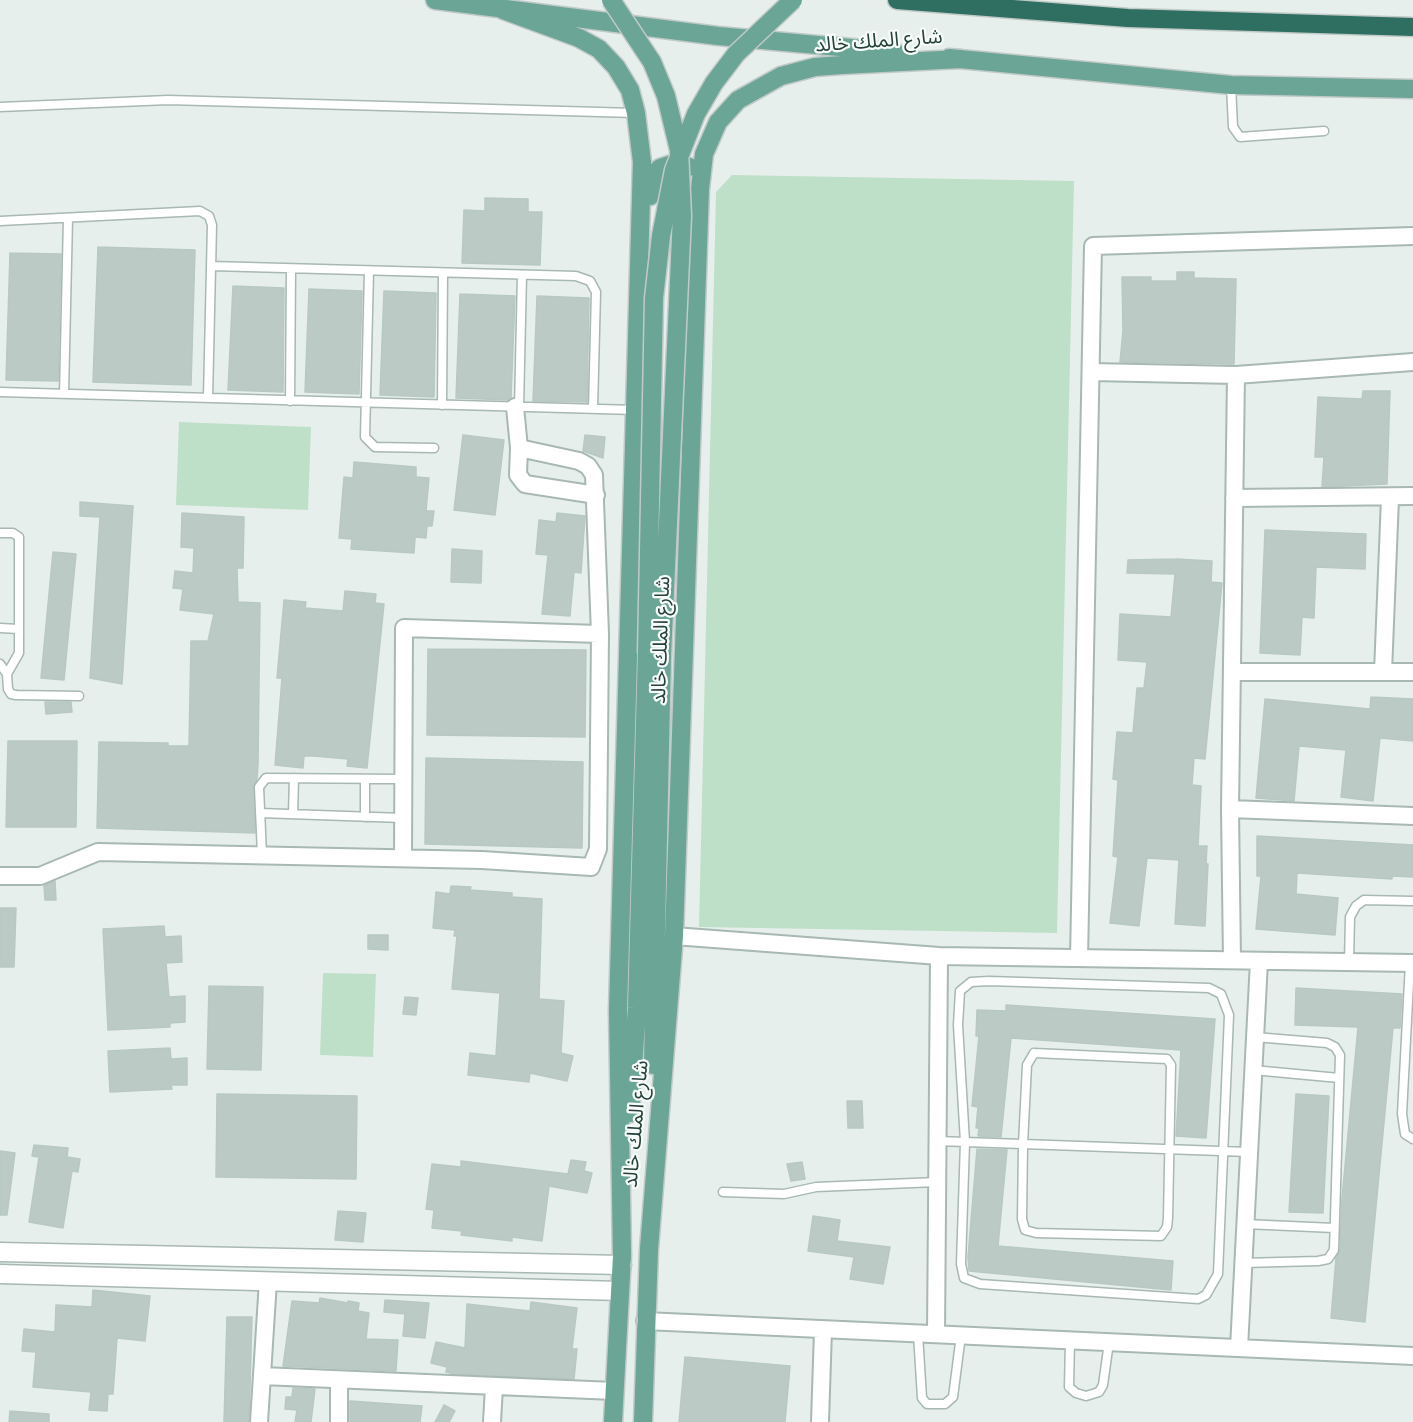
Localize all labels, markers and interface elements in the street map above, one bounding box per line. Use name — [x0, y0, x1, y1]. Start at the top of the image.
street label: شارع الملك خالد — [815, 26, 943, 58]
street label: شارع الملك خالد — [648, 576, 676, 704]
street label: شارع الملك خالد — [619, 1059, 655, 1189]

